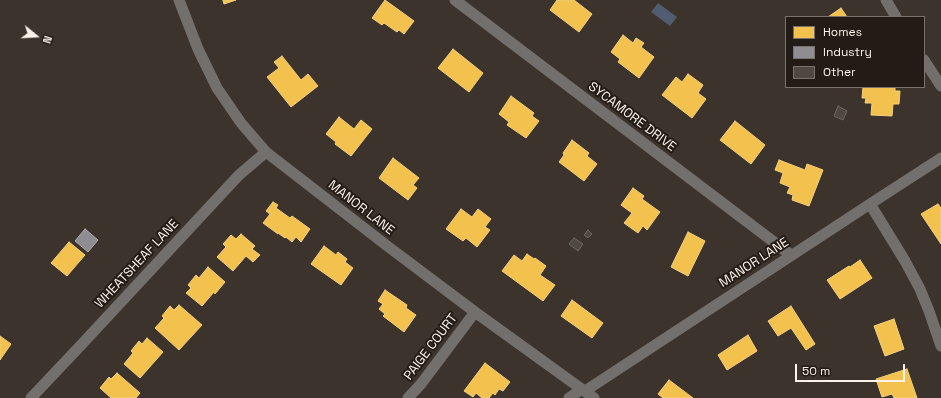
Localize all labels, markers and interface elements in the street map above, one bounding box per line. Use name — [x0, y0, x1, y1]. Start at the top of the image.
north arrow — [16, 16, 56, 56]
legend — [785, 16, 925, 88]
text: Homes — [823, 24, 862, 40]
text: N — [40, 34, 55, 45]
text: Industry — [823, 44, 872, 60]
text: Other — [823, 64, 856, 80]
street label: SYCAMORE DRIVE — [585, 79, 679, 155]
street label: MANOR LANE — [325, 177, 397, 239]
street label: WHEATSHEAF LANE — [92, 216, 182, 312]
street label: MANOR LANE — [716, 235, 792, 291]
street label: PAIGE COURT — [401, 311, 461, 383]
scale bar — [797, 356, 907, 382]
text: 50 m — [802, 363, 830, 379]

